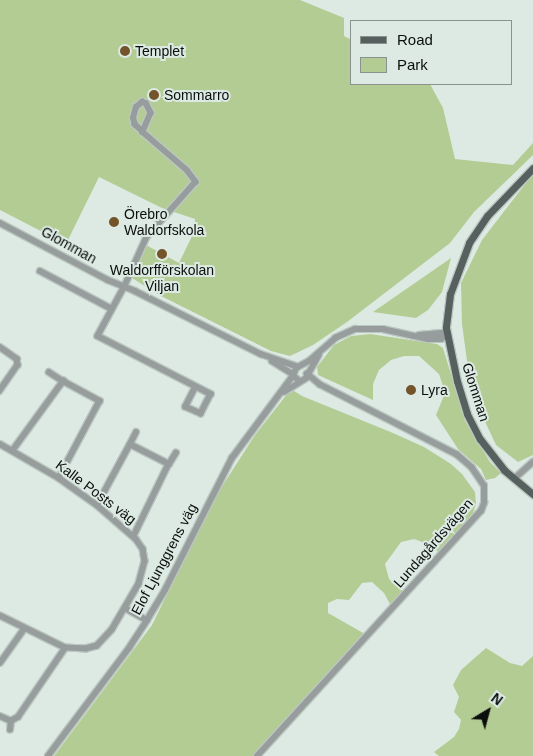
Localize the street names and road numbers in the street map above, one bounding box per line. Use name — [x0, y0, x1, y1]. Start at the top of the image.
street label: Glomman — [38, 223, 100, 267]
street label: Glomman — [459, 361, 493, 423]
street label: Kalle Posts väg — [52, 456, 140, 528]
street label: Lundagårdsvägen — [390, 495, 476, 591]
street label: Elof Ljunggrens väg — [128, 500, 200, 618]

